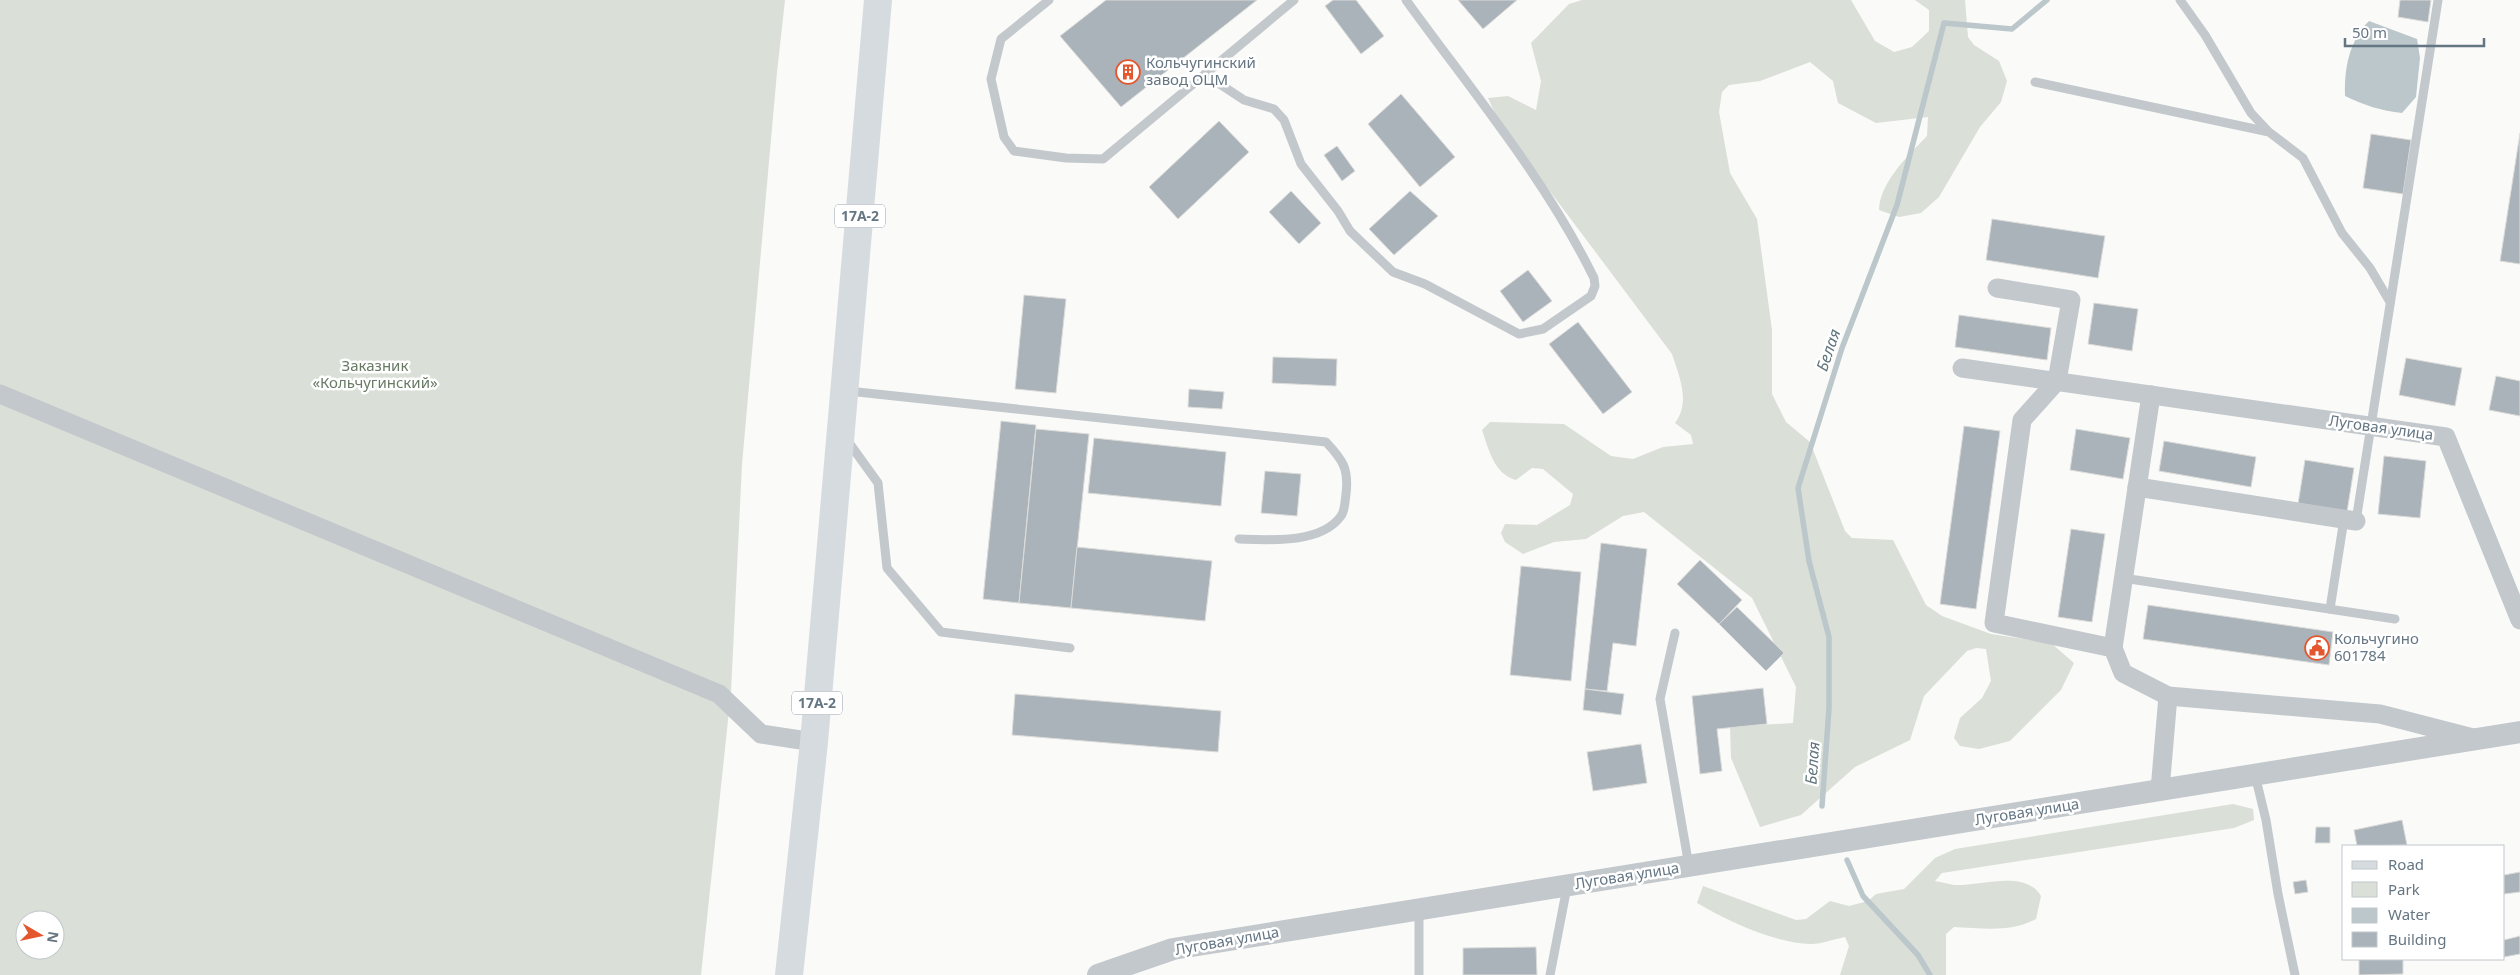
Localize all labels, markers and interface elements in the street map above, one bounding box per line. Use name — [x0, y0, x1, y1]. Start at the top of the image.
scale bar — [2345, 15, 2484, 47]
text: 50 m — [2352, 22, 2387, 42]
place label: Кольчугинский завод ОЦМ — [1146, 52, 1256, 89]
building icon: Кольчугинский завод ОЦМ — [1115, 59, 1141, 85]
road number: 17А-2 — [835, 205, 885, 228]
water label: Белая — [1811, 326, 1845, 374]
park label: Заказник «Кольчугинский» — [312, 355, 438, 392]
street label: Луговая улица — [2328, 410, 2435, 444]
place label: Кольчугино 601784 — [2334, 628, 2419, 665]
public building icon: Кольчугино 601784 — [2304, 635, 2330, 661]
road number: 17А-2 — [792, 691, 842, 714]
water label: Белая — [1800, 741, 1824, 785]
street label: Луговая улица — [1973, 793, 2080, 829]
legend — [2342, 845, 2505, 960]
text: Road — [2388, 854, 2424, 874]
street label: Луговая улица — [1573, 857, 1680, 893]
text: Park — [2388, 879, 2420, 899]
text: Water — [2388, 904, 2430, 924]
north arrow — [15, 910, 65, 960]
street label: Луговая улица — [1173, 921, 1280, 959]
text: Building — [2388, 929, 2446, 949]
text: N — [43, 930, 64, 944]

